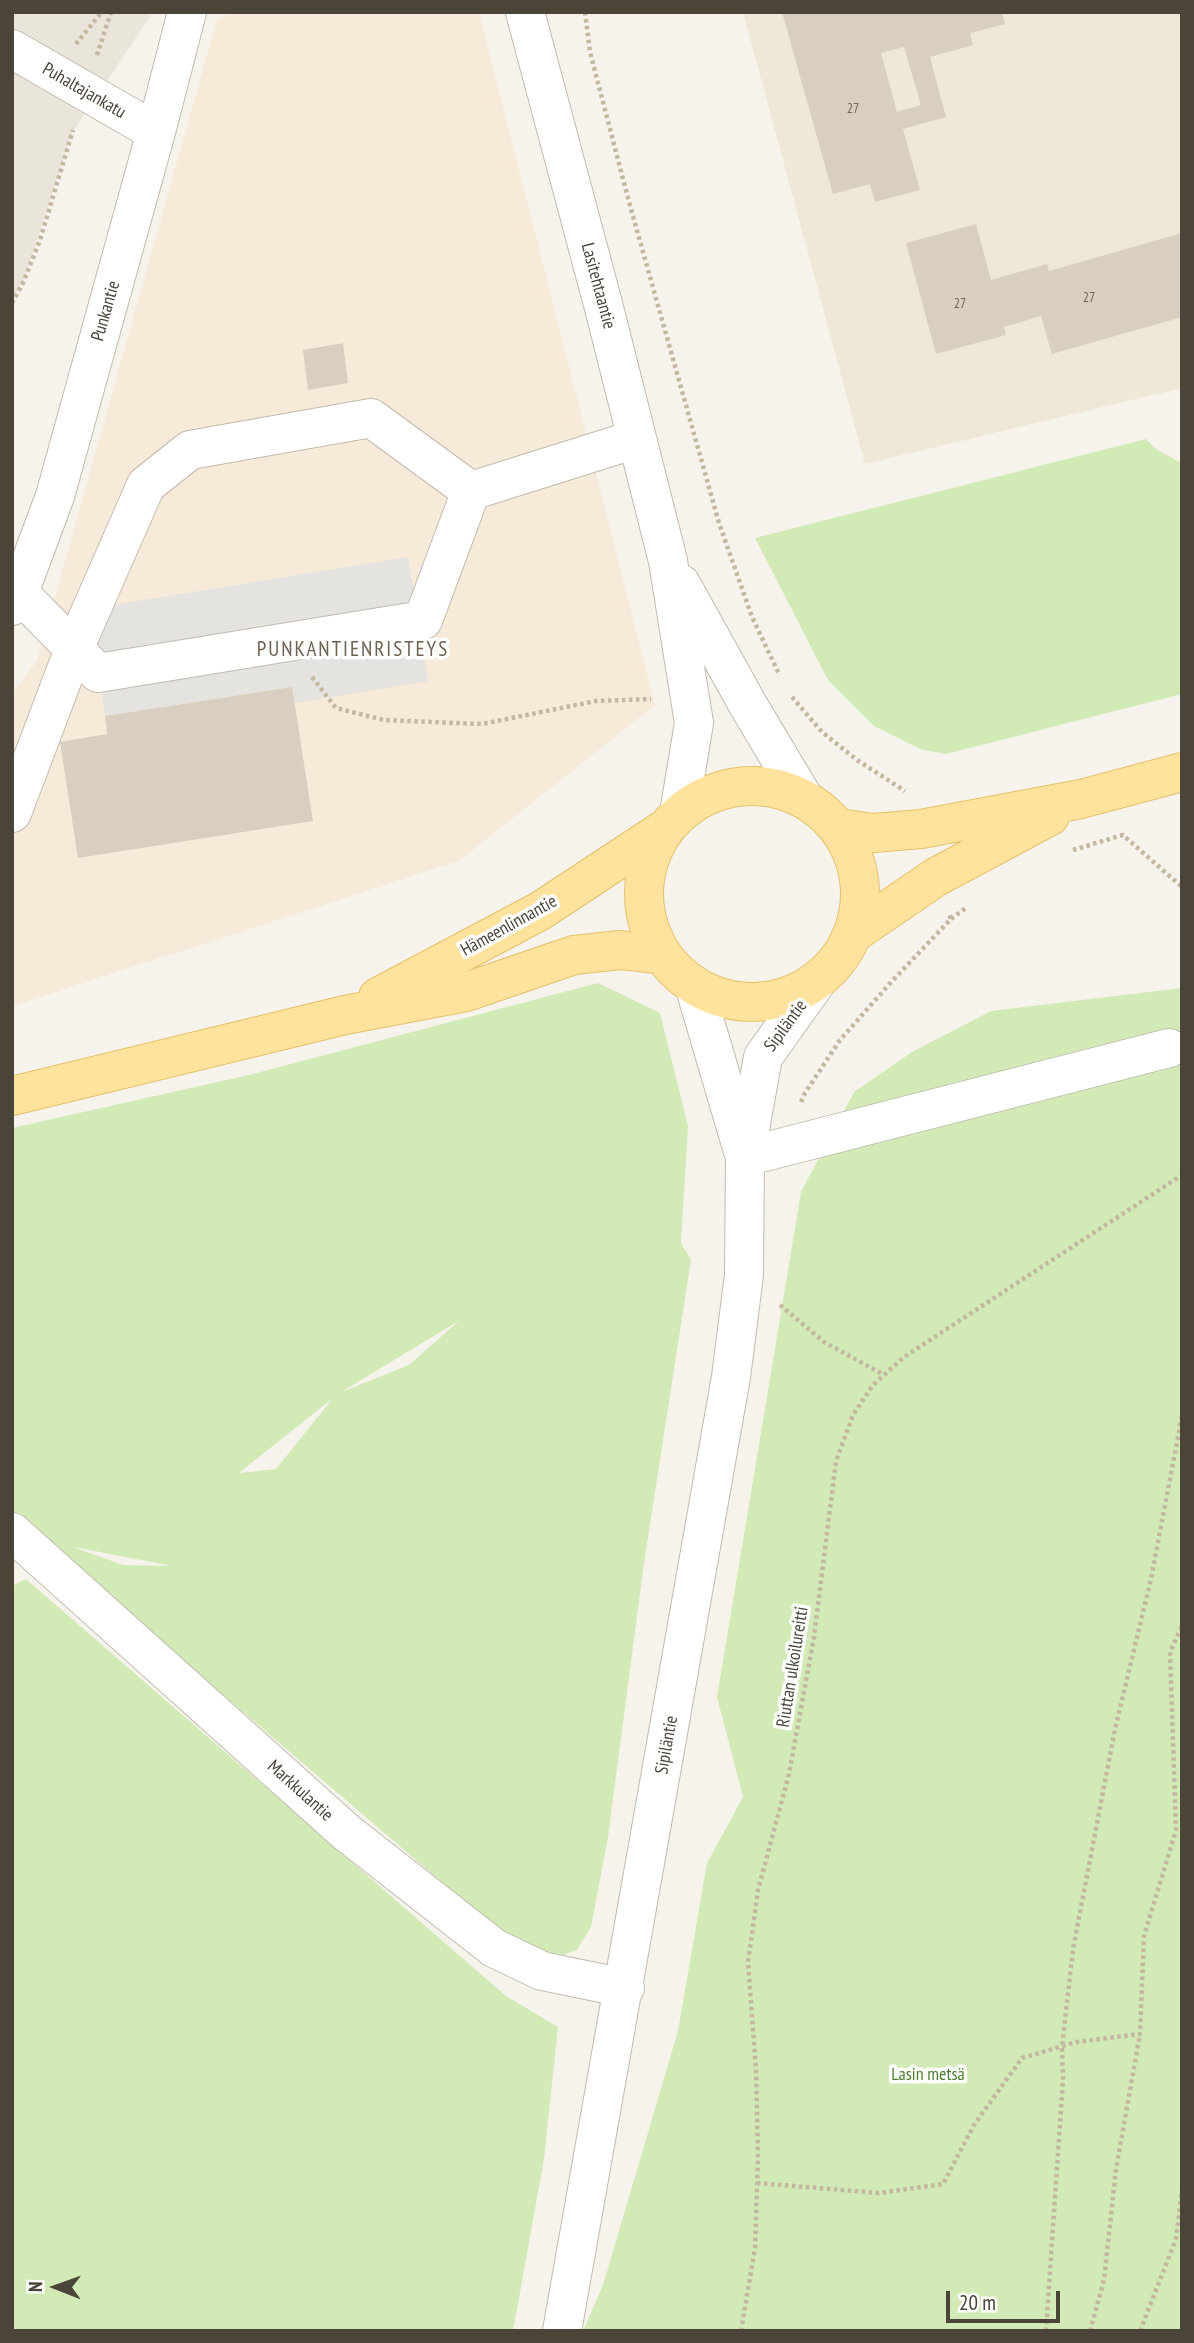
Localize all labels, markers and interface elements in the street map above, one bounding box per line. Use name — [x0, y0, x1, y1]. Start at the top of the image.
street label: Puhaltajankatu — [38, 58, 130, 124]
house number: 27 — [847, 101, 859, 117]
street label: Lasitehtaantie — [576, 241, 620, 331]
street label: Punkantie — [87, 278, 125, 344]
house number: 27 — [1083, 290, 1095, 306]
house number: 27 — [954, 296, 966, 312]
district label: PUNKANTIENRISTEYS — [259, 637, 447, 663]
street label: Hämeenlinnantie — [457, 891, 561, 961]
street label: Sipiläntie — [760, 996, 812, 1056]
street label: Riuttan ulkoilureitti — [773, 1605, 813, 1729]
street label: Sipiläntie — [651, 1714, 683, 1776]
street label: Markkulantie — [263, 1756, 337, 1826]
park label: Lasin metsä — [891, 2064, 965, 2086]
north arrow — [21, 2252, 91, 2322]
scale bar — [949, 2276, 1063, 2320]
text: N — [23, 2281, 47, 2292]
text: 20 m — [959, 2289, 996, 2316]

